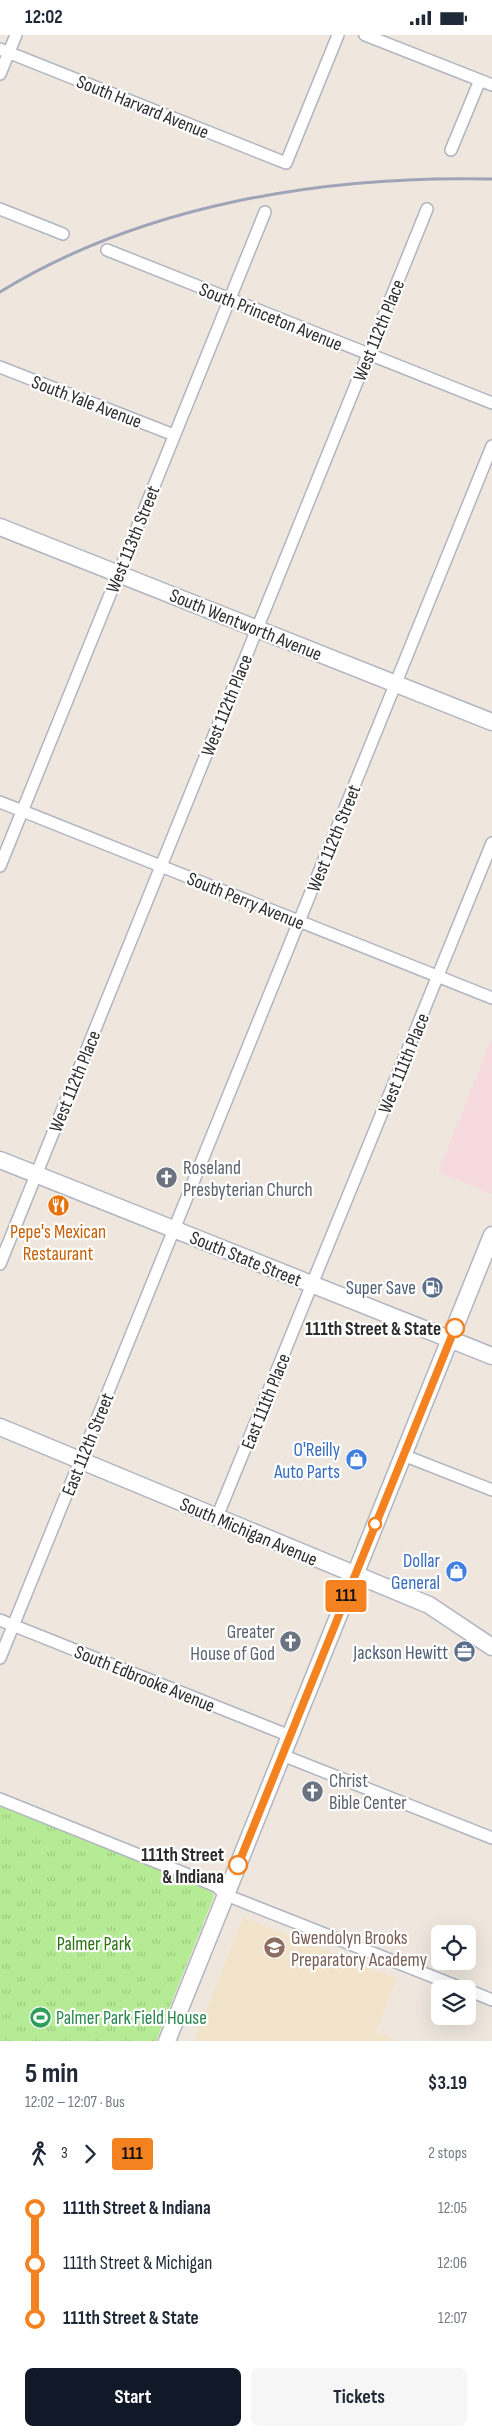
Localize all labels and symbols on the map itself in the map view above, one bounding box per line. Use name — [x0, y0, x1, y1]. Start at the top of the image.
street label: South Harvard Avenue — [73, 70, 212, 144]
street label: West 112th Place — [349, 276, 410, 385]
street label: South Princeton Avenue — [196, 278, 345, 357]
street label: South Yale Avenue — [28, 371, 145, 434]
street label: West 113th Street — [101, 482, 165, 597]
street label: South Wentworth Avenue — [166, 584, 325, 666]
street label: West 112th Place — [197, 651, 258, 760]
street label: West 112th Street — [302, 781, 366, 896]
street label: South Perry Avenue — [183, 867, 307, 935]
street label: West 111th Place — [374, 1010, 435, 1117]
street label: West 112th Place — [45, 1027, 106, 1136]
place label: Roseland Presbyterian Church — [183, 1157, 313, 1202]
church icon: Roseland Presbyterian Church — [155, 1166, 179, 1190]
restaurant icon: Pepe's Mexican Restaurant — [46, 1193, 70, 1217]
place label: Pepe's Mexican Restaurant — [10, 1221, 106, 1266]
street label: South State Street — [186, 1227, 305, 1292]
fuel station icon: Super Save — [420, 1275, 444, 1299]
place label: Super Save — [346, 1277, 416, 1300]
place label: 111th Street & State — [305, 1318, 441, 1341]
marker: 111th Street & State — [445, 1318, 465, 1338]
street label: East 111th Place — [237, 1350, 296, 1453]
street label: East 112th Street — [57, 1390, 120, 1499]
place label: O'Reilly Auto Parts — [273, 1439, 341, 1484]
shop icon: O'Reilly Auto Parts — [344, 1448, 368, 1472]
street label: South Michigan Avenue — [176, 1493, 321, 1572]
unlabelled marker — [368, 1517, 382, 1531]
place label: Dollar General — [391, 1550, 441, 1595]
shop icon: Dollar General — [444, 1559, 468, 1583]
line badge: 111 — [317, 1580, 375, 1612]
place label: Greater House of God — [190, 1621, 276, 1666]
church icon: Greater House of God — [279, 1630, 303, 1654]
office icon: Jackson Hewitt — [452, 1640, 476, 1664]
street label: South Edbrooke Avenue — [71, 1641, 218, 1718]
place label: Jackson Hewitt — [352, 1642, 448, 1665]
place label: Christ Bible Center — [329, 1770, 407, 1815]
church icon: Christ Bible Center — [301, 1779, 325, 1803]
place label: 111th Street & Indiana — [141, 1844, 224, 1889]
marker: 111th Street & Indiana — [228, 1855, 248, 1875]
place label: Gwendolyn Brooks Preparatory Academy — [291, 1927, 428, 1972]
park label: Palmer Park — [57, 1933, 132, 1956]
school or university icon: Gwendolyn Brooks Preparatory Academy — [263, 1936, 287, 1960]
sports icon: Palmer Park Field House — [28, 2005, 52, 2029]
place label: Palmer Park Field House — [56, 2007, 207, 2030]

